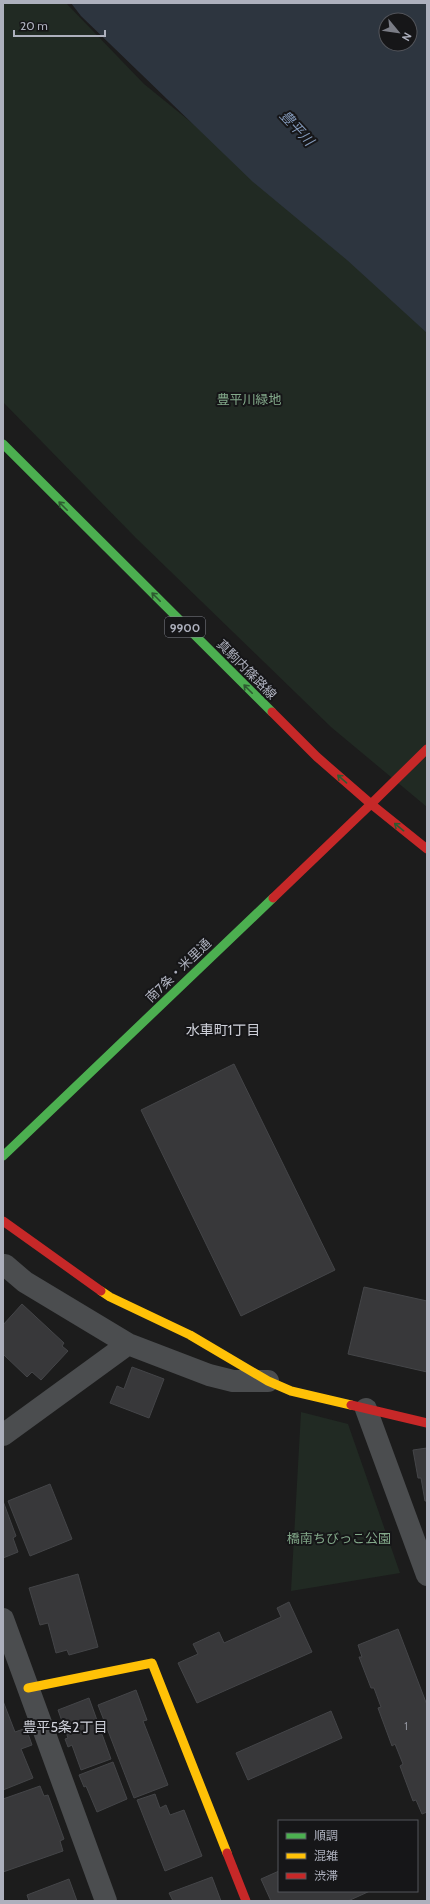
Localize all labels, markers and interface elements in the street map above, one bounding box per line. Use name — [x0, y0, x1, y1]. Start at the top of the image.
scale bar — [14, 12, 105, 38]
north arrow — [378, 12, 418, 52]
text: 20 m — [20, 18, 48, 33]
text: N — [399, 30, 415, 44]
water label: 豊平川 — [276, 107, 319, 151]
park label: 豊平川緑地 — [216, 391, 282, 407]
one-way arrow — [58, 501, 68, 511]
one-way arrow — [151, 592, 161, 602]
road number: 9900 — [165, 617, 205, 637]
street label: 真駒内篠路線 — [214, 636, 280, 702]
one-way arrow — [243, 684, 253, 694]
one-way arrow — [337, 774, 347, 783]
one-way arrow — [394, 822, 405, 831]
street label: 南7条・米里通 — [142, 935, 214, 1005]
district label: 水車町1丁目 — [186, 1021, 260, 1039]
park label: 橋南ちびっこ公園 — [287, 1530, 391, 1546]
district label: 豊平5条2丁目 — [23, 1718, 107, 1736]
house number: 1 — [404, 1719, 408, 1733]
legend — [278, 1820, 418, 1892]
text: 順調 — [314, 1828, 338, 1843]
text: 混雑 — [314, 1848, 338, 1863]
text: 渋滞 — [314, 1868, 338, 1883]

